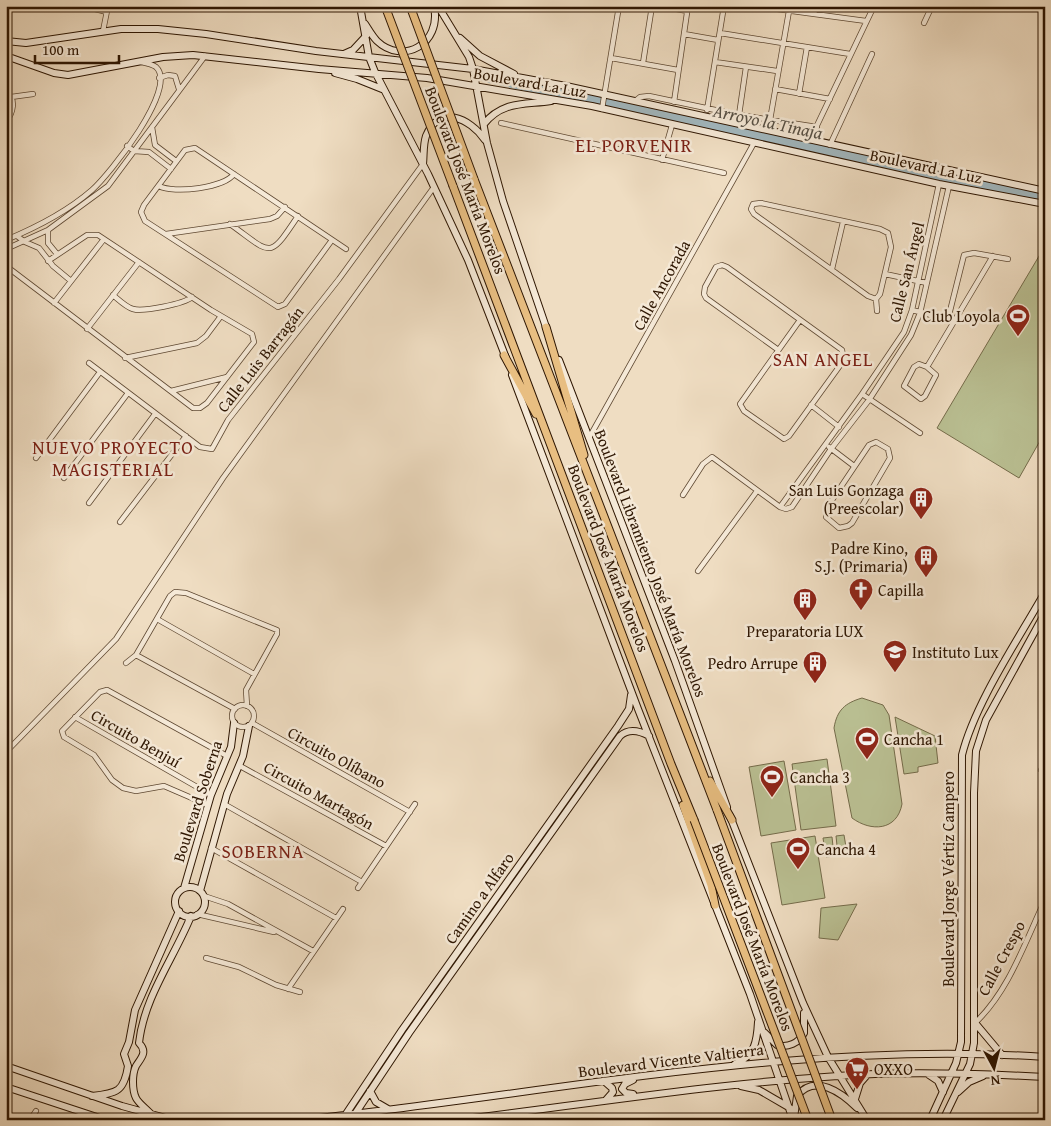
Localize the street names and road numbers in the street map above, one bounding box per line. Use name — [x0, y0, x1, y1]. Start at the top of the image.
street label: Boulevard La Luz — [472, 60, 588, 104]
street label: Boulevard José María Morelos — [419, 83, 513, 277]
street label: Boulevard La Luz — [868, 142, 984, 190]
street label: Calle San Ángel — [882, 219, 930, 325]
street label: Calle Ancorada — [626, 235, 696, 335]
street label: Calle Luis Barragán — [211, 301, 309, 417]
street label: Boulevard Libramiento José María Morelos — [589, 426, 713, 700]
street label: Boulevard José María Morelos — [562, 461, 656, 655]
street label: Circuito Benjuí — [87, 703, 186, 774]
street label: Circuito Olíbano — [284, 720, 390, 794]
street label: Boulevard Soberna — [166, 737, 228, 865]
street label: Circuito Martagón — [260, 755, 378, 835]
street label: Boulevard Jorge Vértiz Campero — [936, 771, 960, 987]
street label: Boulevard José María Morelos — [706, 840, 800, 1034]
street label: Camino a Alfaro — [438, 847, 520, 949]
street label: Calle Crespo — [971, 916, 1031, 1000]
street label: Boulevard Vicente Valtierra — [577, 1037, 766, 1083]

